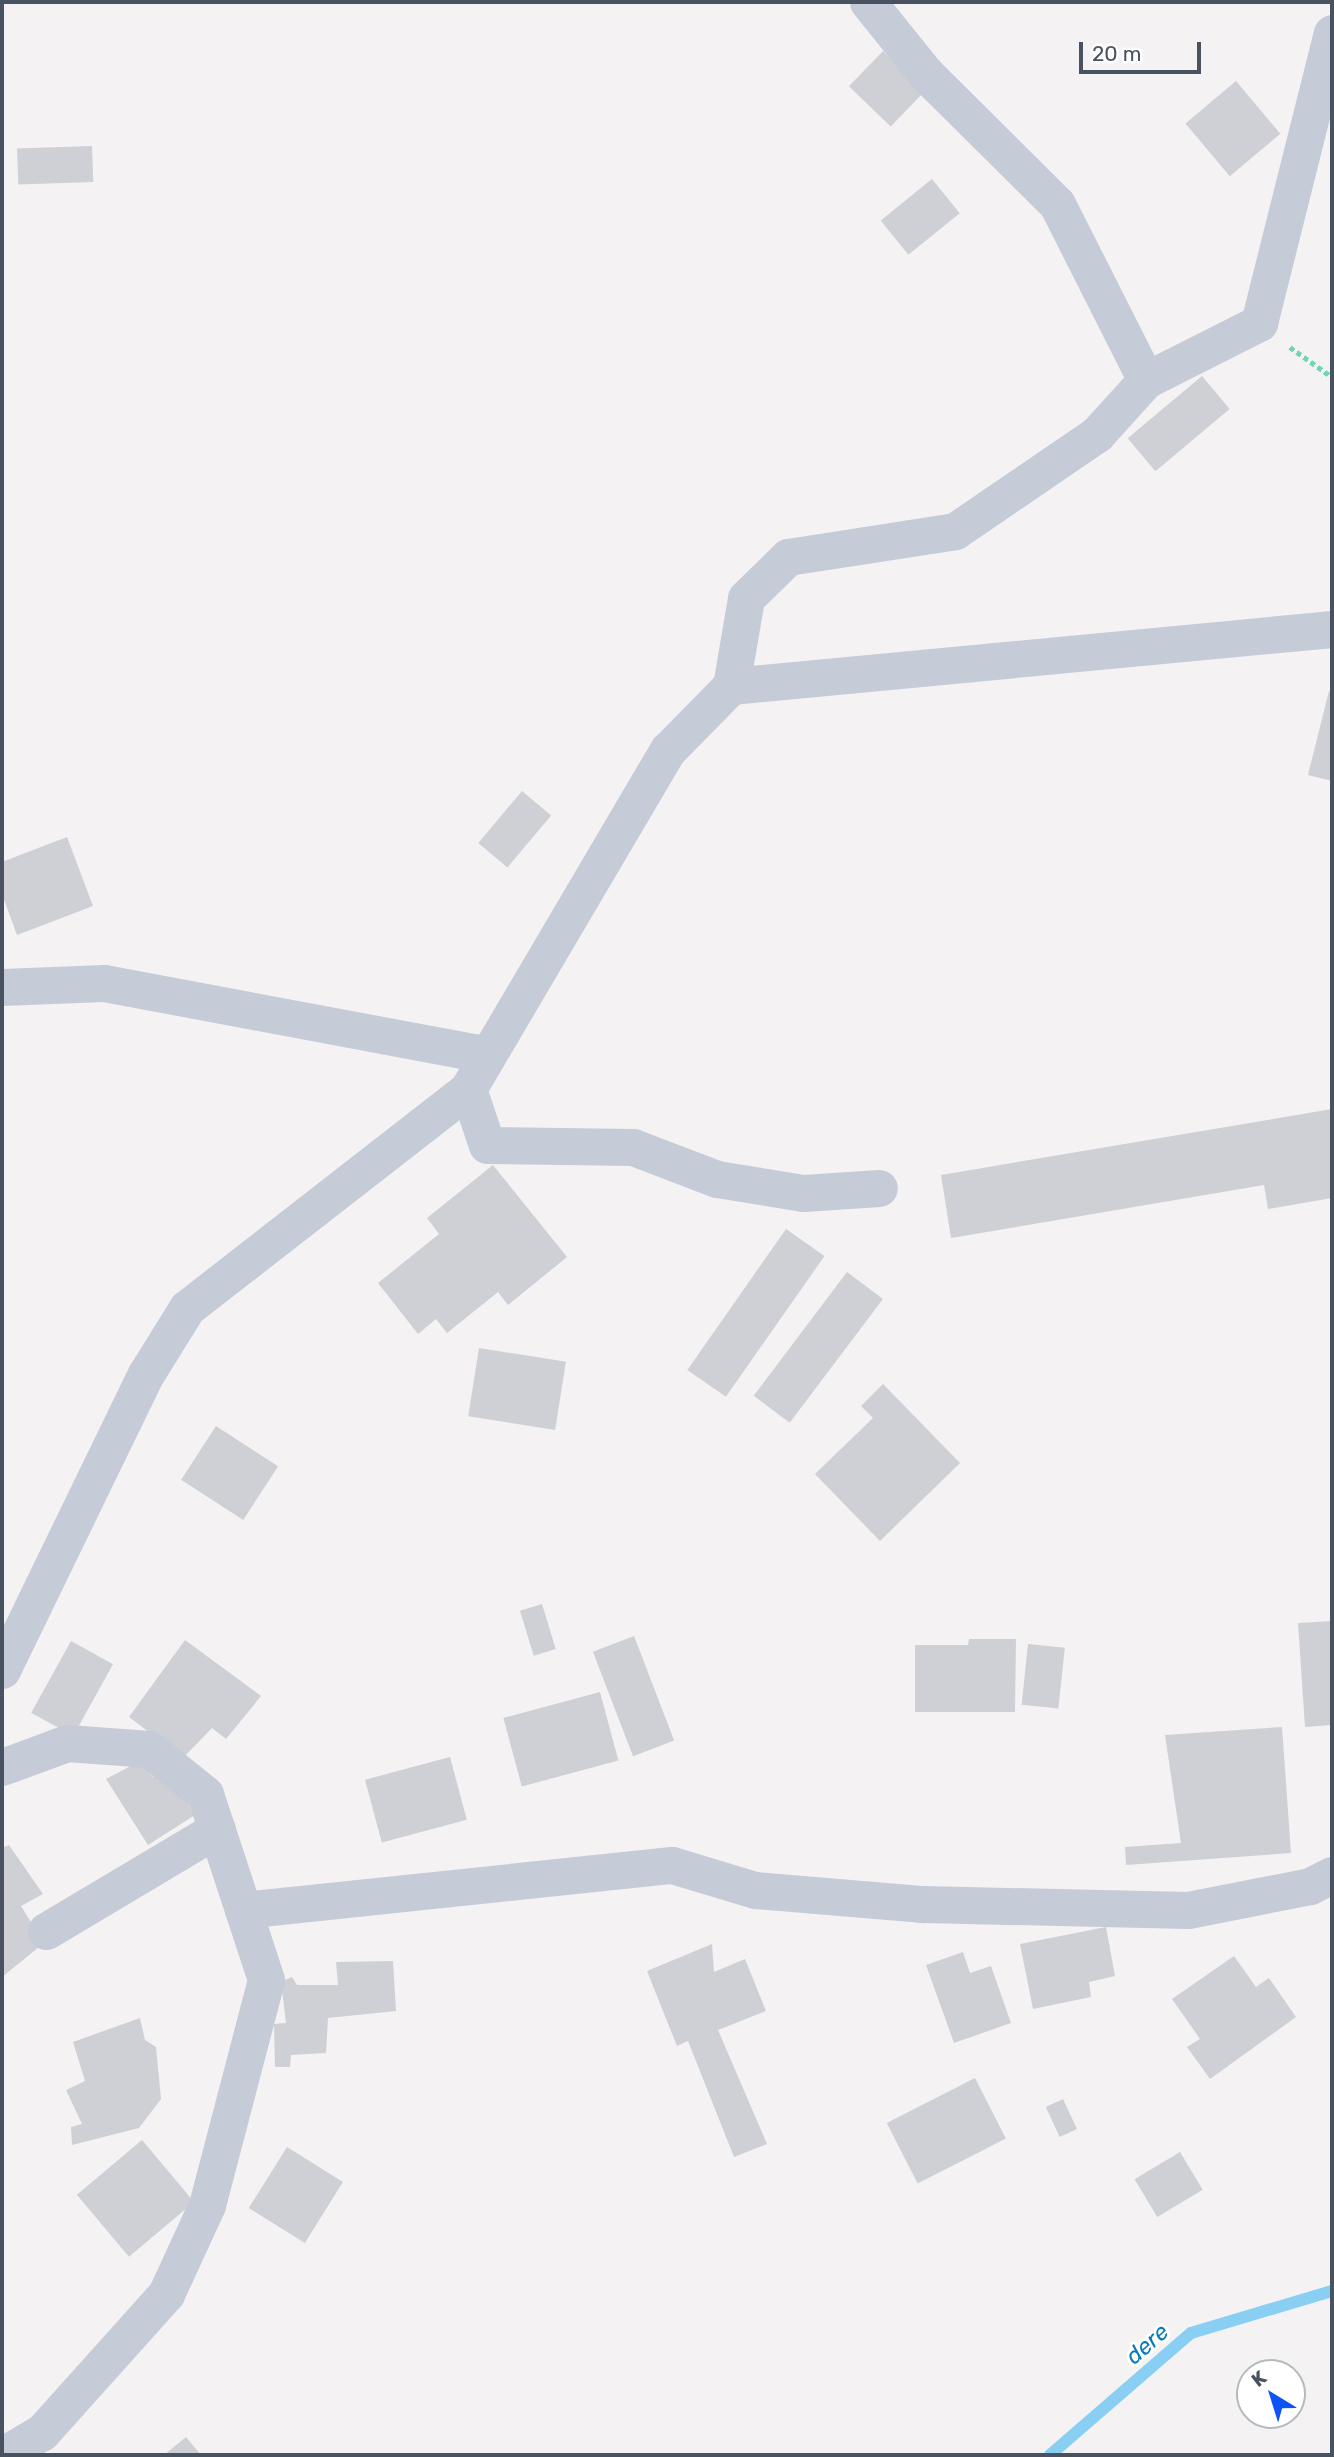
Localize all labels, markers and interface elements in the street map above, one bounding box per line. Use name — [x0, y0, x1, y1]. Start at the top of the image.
scale bar — [1082, 28, 1204, 72]
text: 20 m — [1092, 41, 1141, 66]
water label: dere — [1120, 2318, 1174, 2370]
north arrow — [1236, 2359, 1306, 2429]
text: K — [1247, 2366, 1271, 2392]

